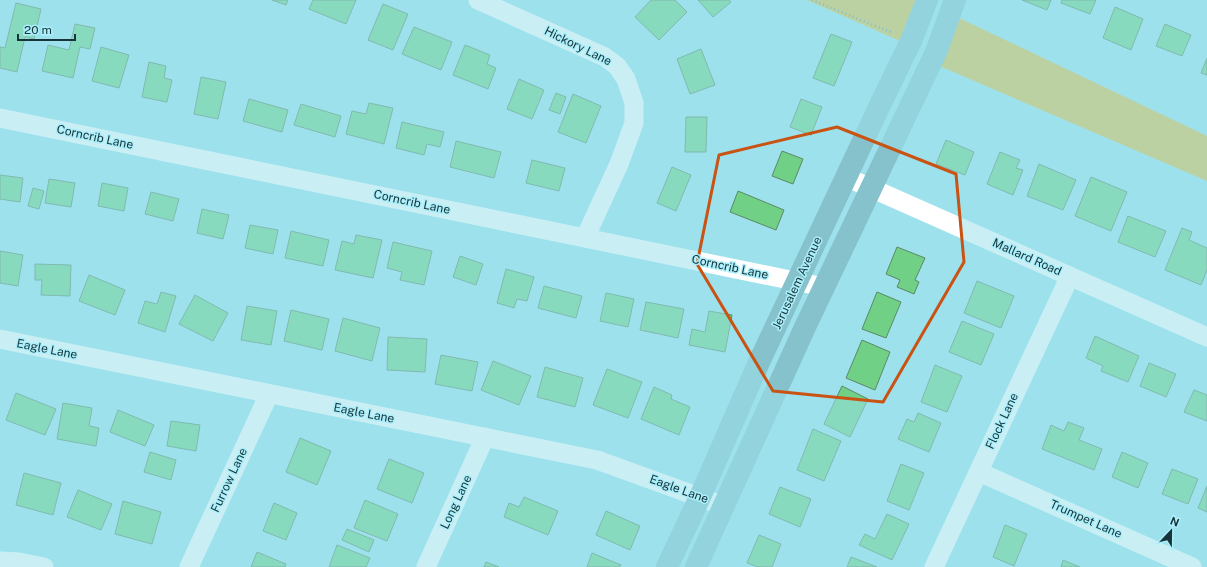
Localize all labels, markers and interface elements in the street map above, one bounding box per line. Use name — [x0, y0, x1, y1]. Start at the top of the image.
scale bar — [18, 16, 75, 42]
text: 20 m — [24, 23, 52, 37]
street label: Hickory Lane — [542, 24, 614, 68]
street label: Corncrib Lane — [55, 122, 135, 152]
street label: Corncrib Lane — [372, 187, 452, 217]
street label: Jerusalem Avenue — [769, 234, 825, 332]
street label: Mallard Road — [990, 236, 1064, 278]
street label: Corncrib Lane — [690, 252, 770, 282]
street label: Eagle Lane — [15, 336, 79, 362]
street label: Flock Lane — [983, 390, 1021, 451]
street label: Eagle Lane — [332, 400, 396, 426]
street label: Furrow Lane — [208, 445, 250, 514]
street label: Eagle Lane — [648, 472, 710, 506]
street label: Long Lane — [437, 473, 475, 531]
street label: Trumpet Lane — [1048, 497, 1124, 541]
north arrow — [1151, 511, 1191, 551]
text: N — [1169, 515, 1181, 529]

